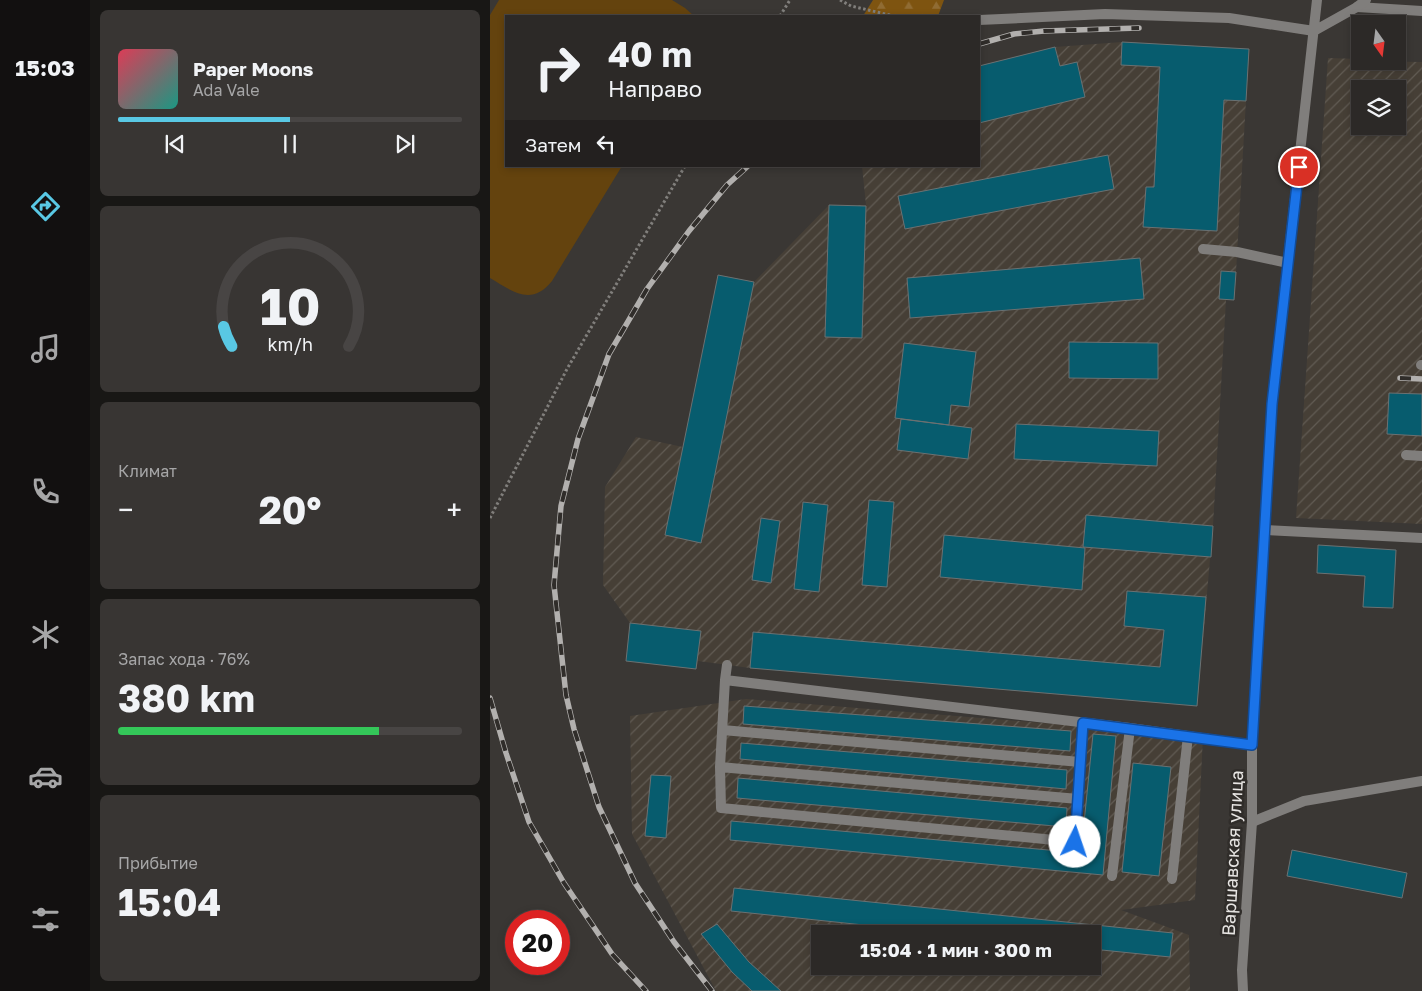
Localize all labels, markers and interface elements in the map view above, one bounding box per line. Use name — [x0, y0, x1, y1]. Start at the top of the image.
north arrow — [1351, 15, 1406, 70]
map controls — [1351, 15, 1406, 135]
text: 40 m — [608, 33, 692, 75]
icon: right — [525, 35, 590, 100]
text: 15:03 — [15, 54, 75, 81]
text: Paper Moons — [193, 57, 313, 80]
text: Направо — [608, 75, 702, 102]
text: Ada Vale — [193, 80, 259, 100]
button: layers — [1351, 80, 1406, 135]
icon: previous — [161, 130, 189, 158]
icon: pause — [276, 130, 304, 158]
icon: next — [391, 130, 419, 158]
icon: left — [592, 130, 620, 158]
text: Затем — [525, 133, 582, 156]
pin — [1278, 146, 1320, 188]
icon: arrive — [1285, 153, 1313, 181]
icon: directions — [28, 189, 63, 224]
text: 10 — [260, 274, 320, 336]
icon: music — [28, 331, 63, 366]
text: km/h — [267, 333, 313, 355]
text: Климат — [118, 461, 177, 481]
icon: phone — [28, 474, 63, 509]
text: 20° — [259, 487, 321, 532]
text: − — [118, 493, 133, 526]
text: + — [447, 493, 462, 526]
icon: climate — [28, 617, 63, 652]
text: Запас хода · 76% — [118, 649, 250, 669]
text: 380 km — [118, 675, 255, 720]
icon: car — [28, 759, 63, 794]
street label: Варшавская улица — [1217, 770, 1247, 936]
position arrow — [1048, 815, 1100, 867]
text: Прибытие — [118, 853, 198, 873]
text: 15:04 — [118, 879, 221, 924]
icon: filters — [28, 902, 63, 937]
speed limit sign: 20 — [505, 910, 570, 975]
text: 15:04 · 1 мин · 300 m — [860, 938, 1052, 961]

